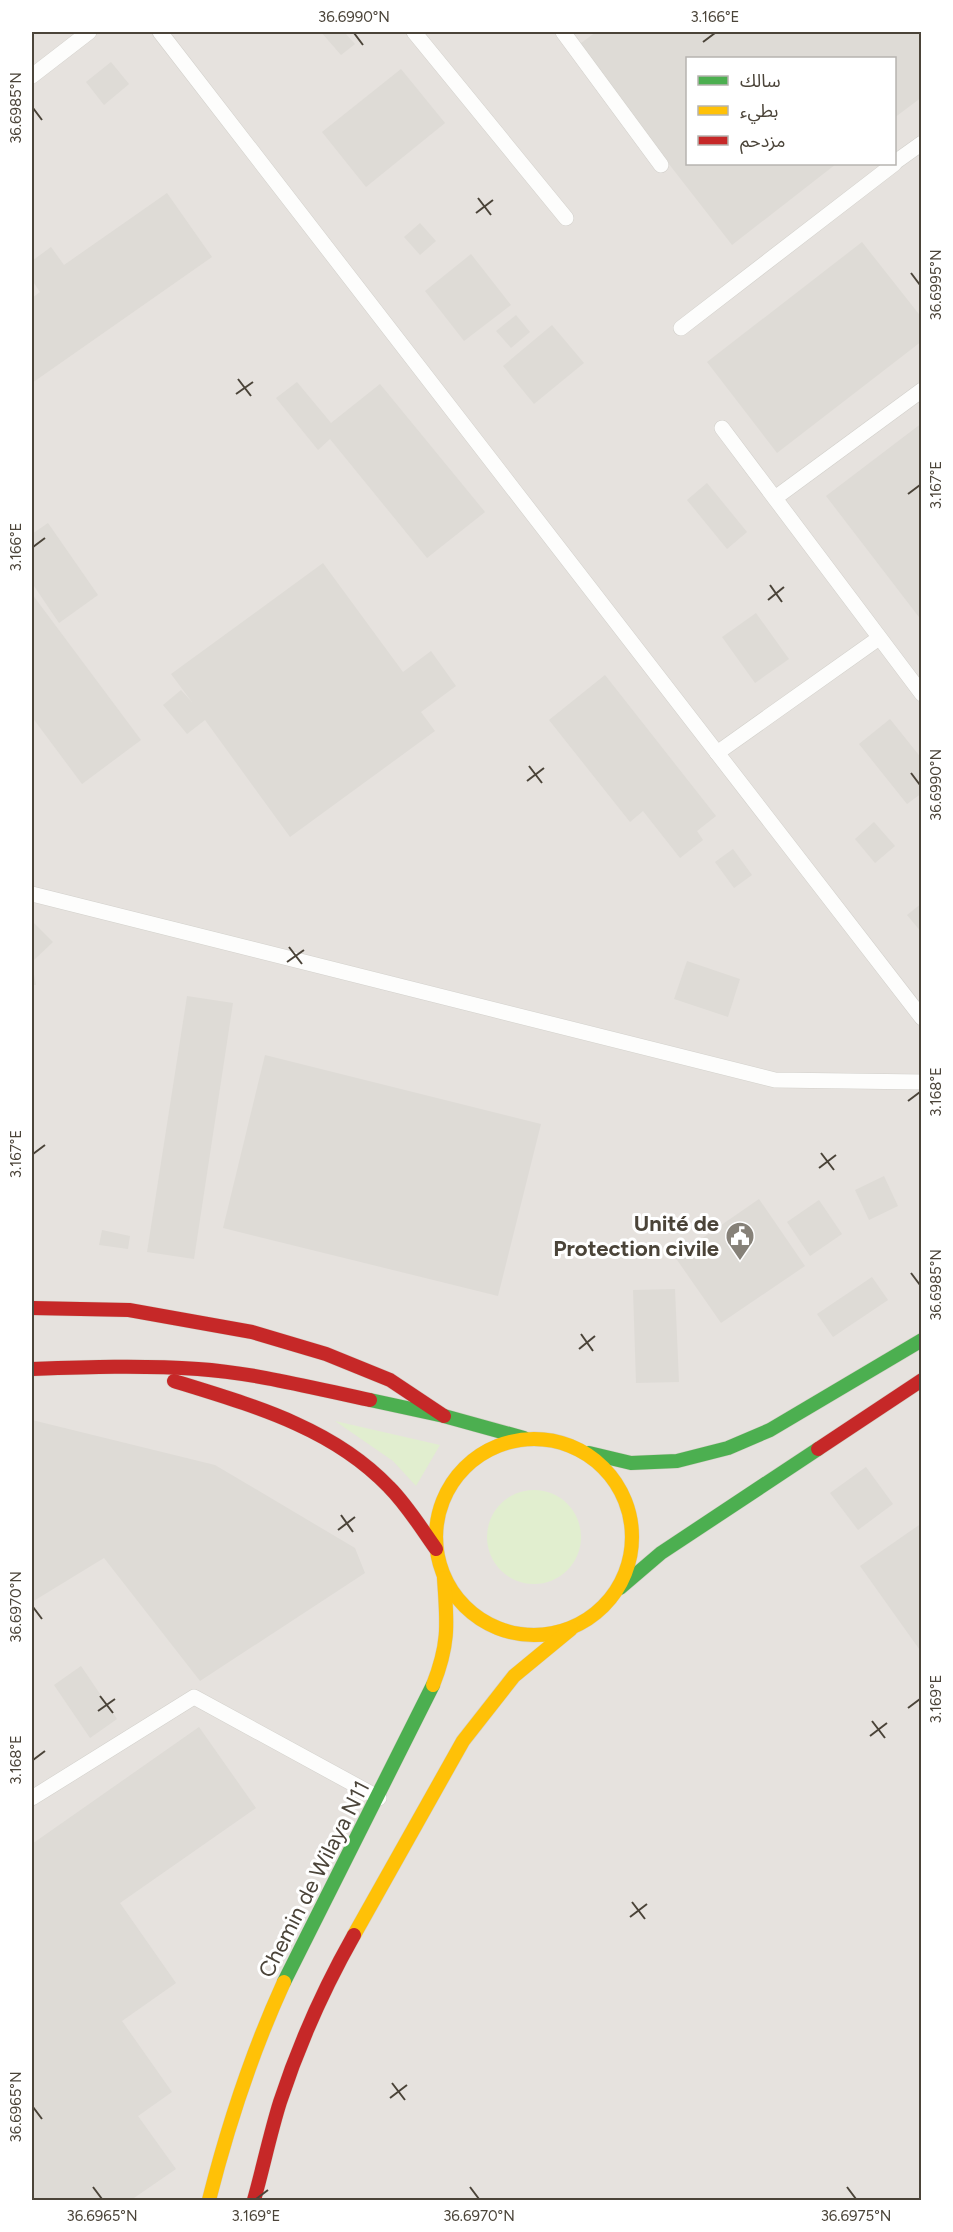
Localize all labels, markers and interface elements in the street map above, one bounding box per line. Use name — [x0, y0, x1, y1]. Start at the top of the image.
text: 36.6990°N — [318, 8, 390, 26]
text: 3.166°E — [691, 8, 739, 26]
legend — [686, 57, 896, 165]
text: سالك — [740, 70, 781, 92]
text: 36.6985°N — [7, 72, 25, 144]
text: بطيء — [740, 100, 778, 124]
text: مزدحم — [740, 130, 785, 154]
text: 36.6995°N — [927, 249, 945, 321]
text: 3.167°E — [927, 461, 945, 509]
text: 3.166°E — [7, 523, 25, 571]
text: 36.6990°N — [927, 749, 945, 821]
text: 3.168°E — [927, 1067, 945, 1117]
text: 3.167°E — [7, 1130, 25, 1178]
place label: Unité de Protection civile — [553, 1210, 719, 1262]
public building icon: Unité de Protection civile — [724, 1220, 756, 1262]
text: 36.6985°N — [927, 1249, 945, 1321]
text: 36.6970°N — [7, 1571, 25, 1643]
text: 3.169°E — [927, 1675, 945, 1723]
text: 3.168°E — [7, 1735, 25, 1785]
street label: Chemin de Wilaya N11 — [253, 1776, 375, 1982]
text: 36.6965°N — [7, 2071, 25, 2143]
text: 36.6965°N — [66, 2207, 138, 2225]
text: 3.169°E — [232, 2207, 280, 2225]
text: 36.6970°N — [443, 2207, 515, 2225]
text: 36.6975°N — [821, 2207, 891, 2225]

